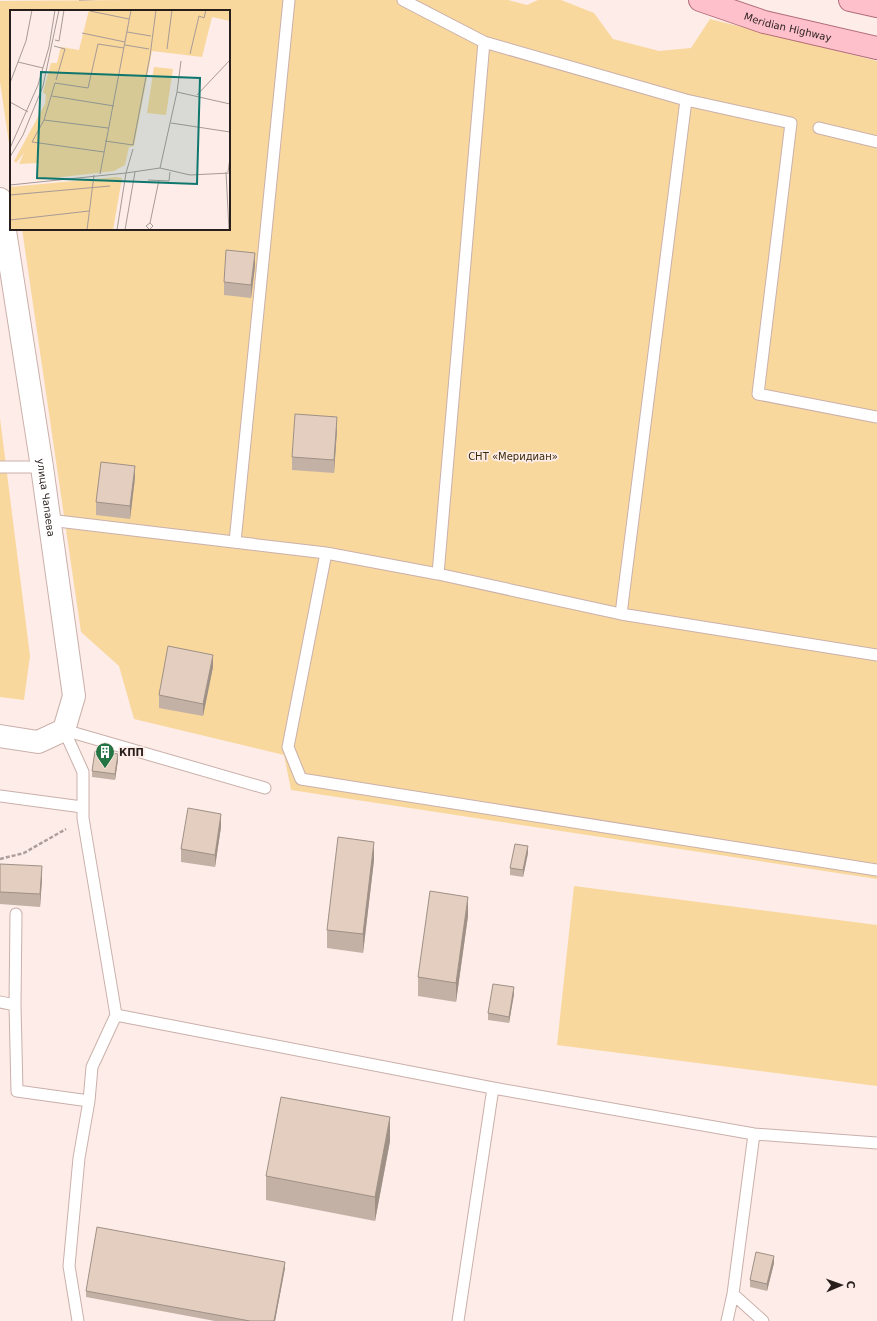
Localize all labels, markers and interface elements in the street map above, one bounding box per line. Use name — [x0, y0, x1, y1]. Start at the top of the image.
inset map — [10, 10, 230, 230]
street label: Meridian Highway — [743, 10, 833, 43]
park label: СНТ «Меридиан» — [468, 451, 558, 462]
street label: улица Чапаева — [35, 458, 57, 537]
building icon: КПП — [94, 741, 116, 769]
place label: КПП — [119, 747, 144, 758]
north arrow — [821, 1265, 861, 1305]
text: С — [844, 1280, 857, 1289]

